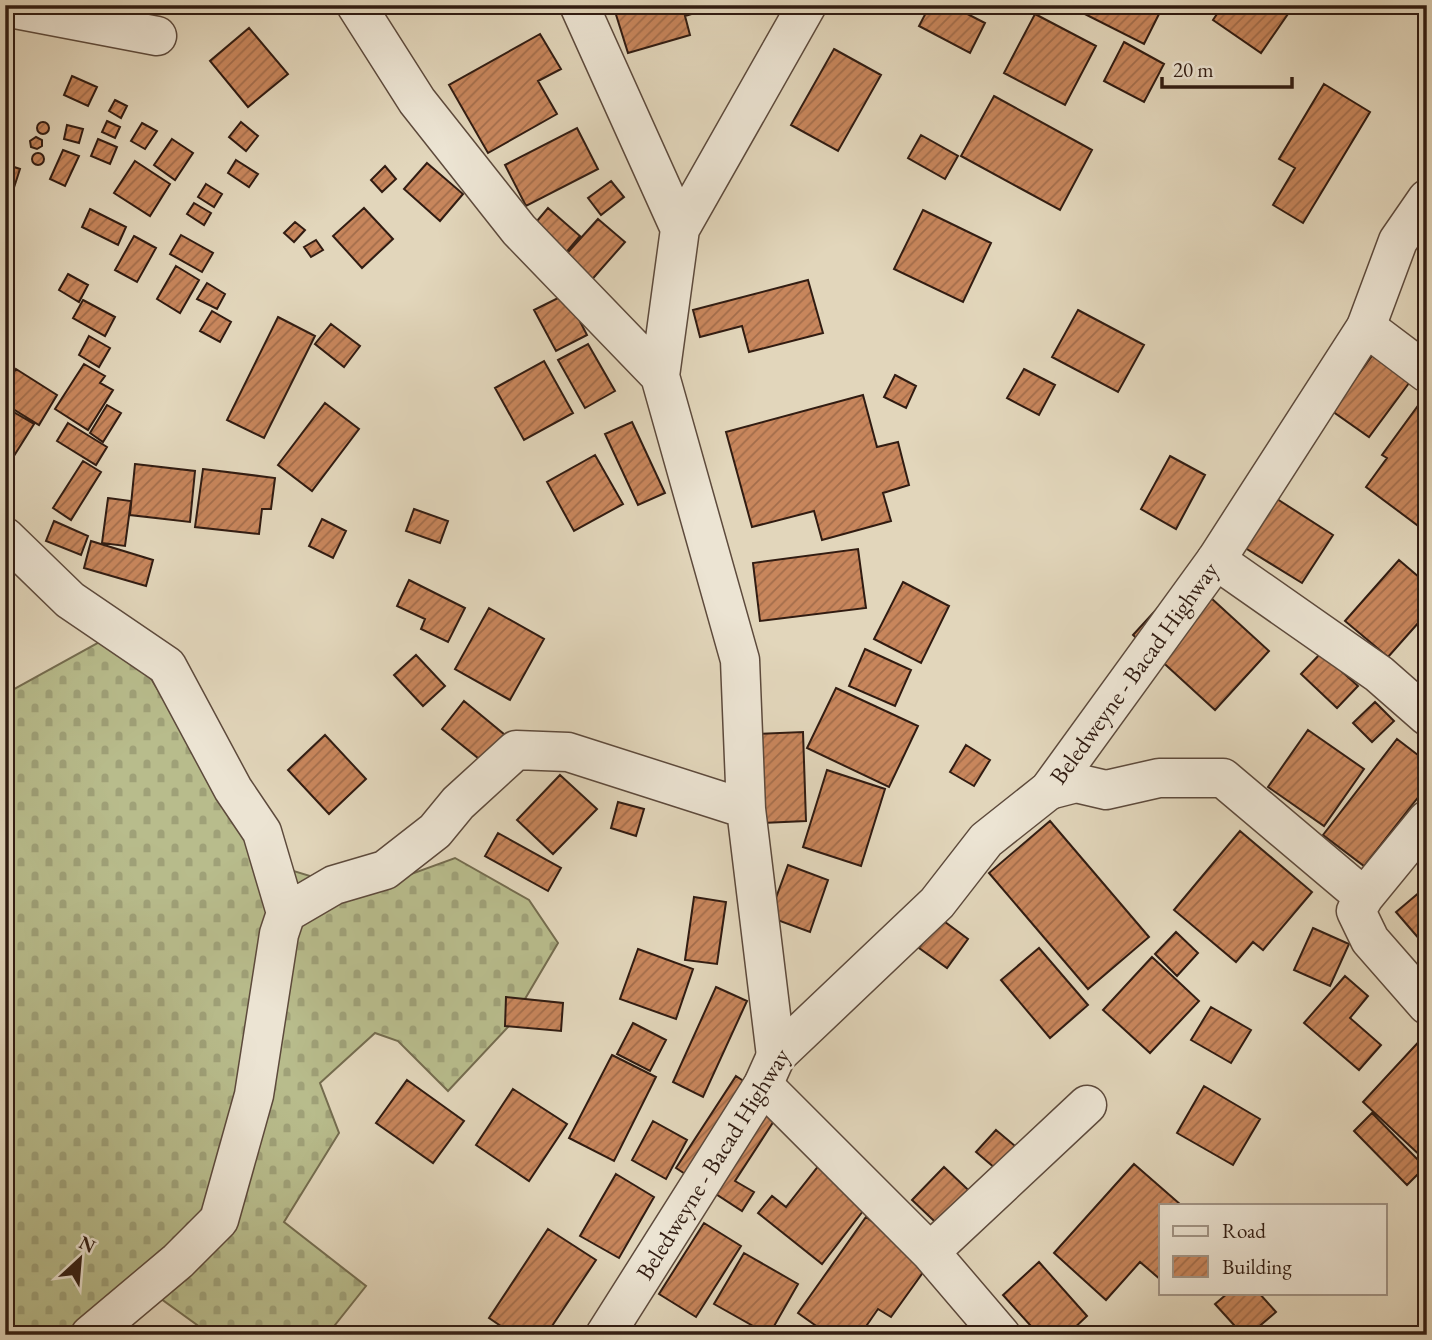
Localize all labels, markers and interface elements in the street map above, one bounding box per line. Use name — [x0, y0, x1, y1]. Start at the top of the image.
scale bar — [1162, 46, 1292, 90]
text: 20 m — [1173, 56, 1214, 83]
street label: Beledweyne - Bacad Highway — [1042, 555, 1225, 790]
street label: Beledweyne - Bacad Highway — [629, 1042, 797, 1285]
legend — [1159, 1204, 1386, 1294]
text: Road — [1222, 1217, 1266, 1244]
north arrow — [46, 1224, 116, 1294]
text: N — [75, 1230, 100, 1259]
text: Building — [1222, 1253, 1292, 1280]

